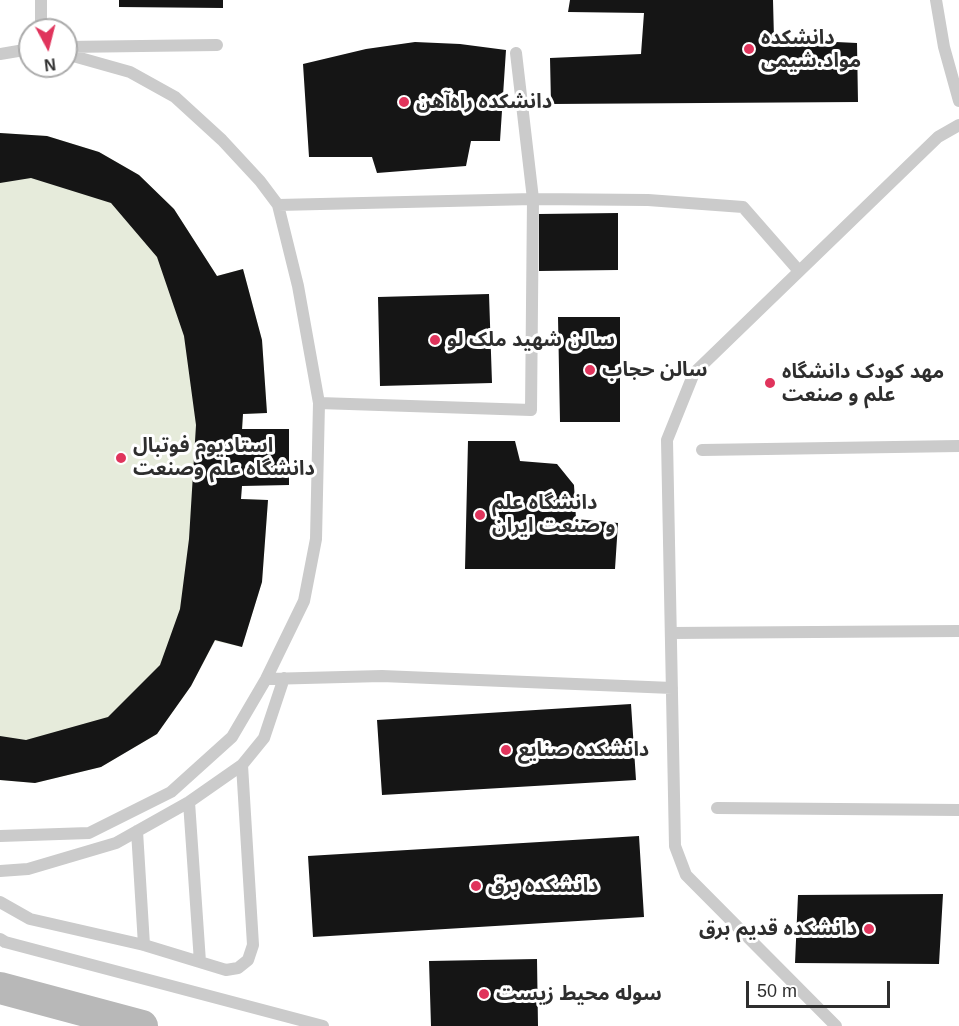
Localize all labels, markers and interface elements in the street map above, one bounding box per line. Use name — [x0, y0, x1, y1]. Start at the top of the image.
north arrow — [18, 18, 78, 78]
place label: دانشکده مواد،شیمی — [761, 26, 861, 73]
marker: دانشکده مواد،شیمی — [742, 42, 756, 56]
text: N — [43, 55, 57, 74]
place label: دانشکده راه‌آهن — [416, 90, 552, 114]
marker: دانشکده راه‌آهن — [397, 95, 411, 109]
place label: سالن شهید ملک لو — [447, 328, 615, 352]
marker: سالن شهید ملک لو — [428, 333, 442, 347]
place label: سالن حجاب — [602, 358, 707, 382]
place label: مهد کودک دانشگاه علم و صنعت — [782, 360, 944, 407]
marker: سالن حجاب — [583, 363, 597, 377]
marker: مهد کودک دانشگاه علم و صنعت — [763, 376, 777, 390]
place label: استادیوم فوتبال دانشگاه علم وصنعت — [133, 434, 315, 481]
marker: استادیوم فوتبال دانشگاه علم وصنعت — [114, 451, 128, 465]
place label: دانشگاه علم و صنعت ایران — [492, 491, 616, 538]
marker: دانشگاه علم و صنعت ایران — [473, 508, 487, 522]
place label: دانشکده صنایع — [518, 738, 649, 762]
marker: دانشکده صنایع — [499, 743, 513, 757]
place label: دانشکده برق — [488, 874, 598, 898]
marker: دانشکده برق — [469, 879, 483, 893]
place label: دانشکده قدیم برق — [699, 917, 857, 941]
marker: دانشکده قدیم برق — [862, 922, 876, 936]
scale bar — [749, 969, 893, 1007]
text: 50 m — [757, 981, 797, 1001]
place label: سوله محیط زیست — [496, 982, 662, 1006]
marker: سوله محیط زیست — [477, 987, 491, 1001]

